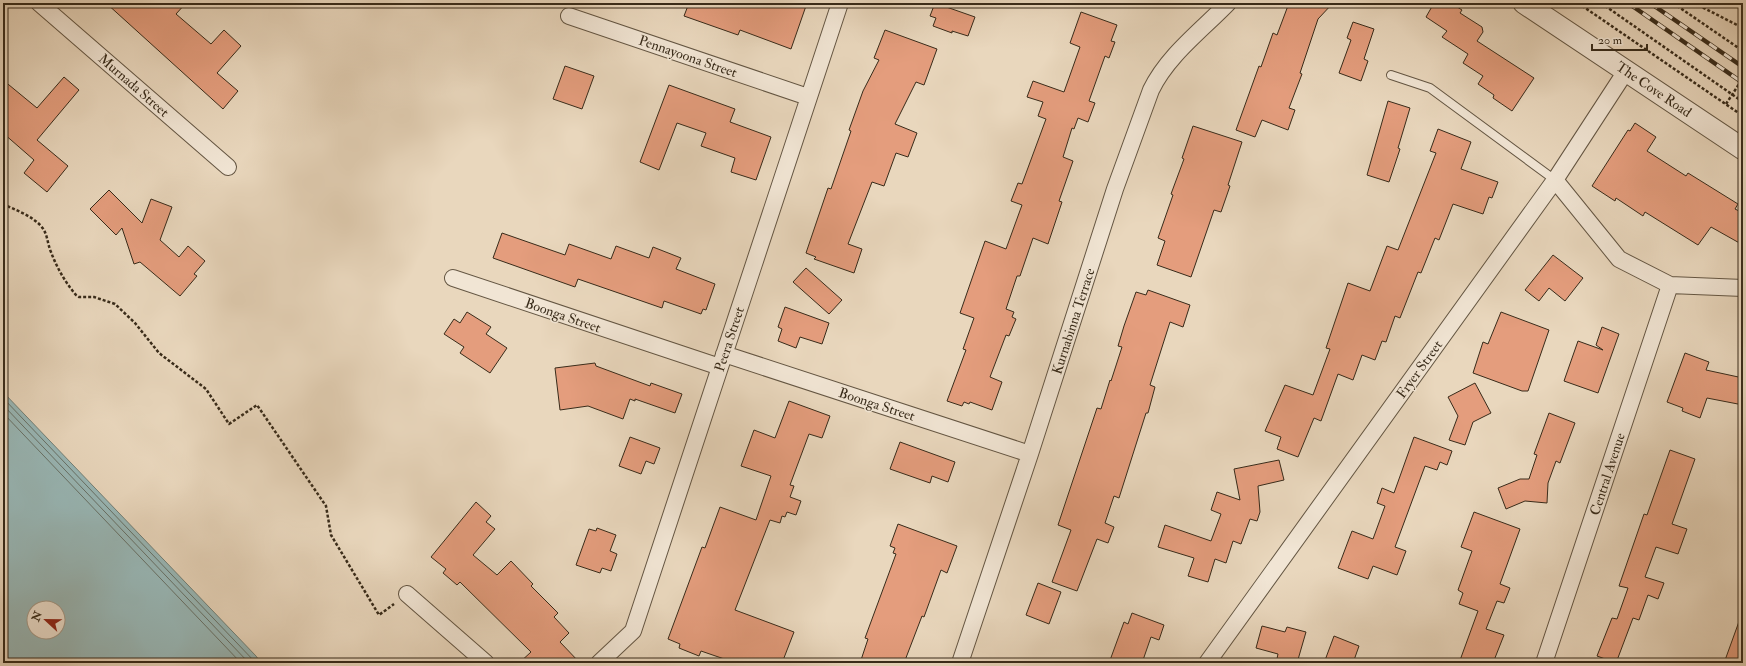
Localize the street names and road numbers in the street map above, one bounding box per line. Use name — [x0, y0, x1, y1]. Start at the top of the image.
street label: Pennayoona Street — [636, 32, 740, 82]
street label: Murnada Street — [95, 50, 173, 121]
street label: The Cove Road — [1613, 58, 1695, 121]
street label: Kurnabinna Terrace — [1048, 266, 1099, 376]
street label: Boonga Street — [523, 295, 603, 337]
street label: Peera Street — [711, 304, 748, 374]
street label: Fryer Street — [1393, 337, 1447, 402]
street label: Boonga Street — [837, 384, 918, 425]
street label: Central Avenue — [1586, 431, 1629, 518]

